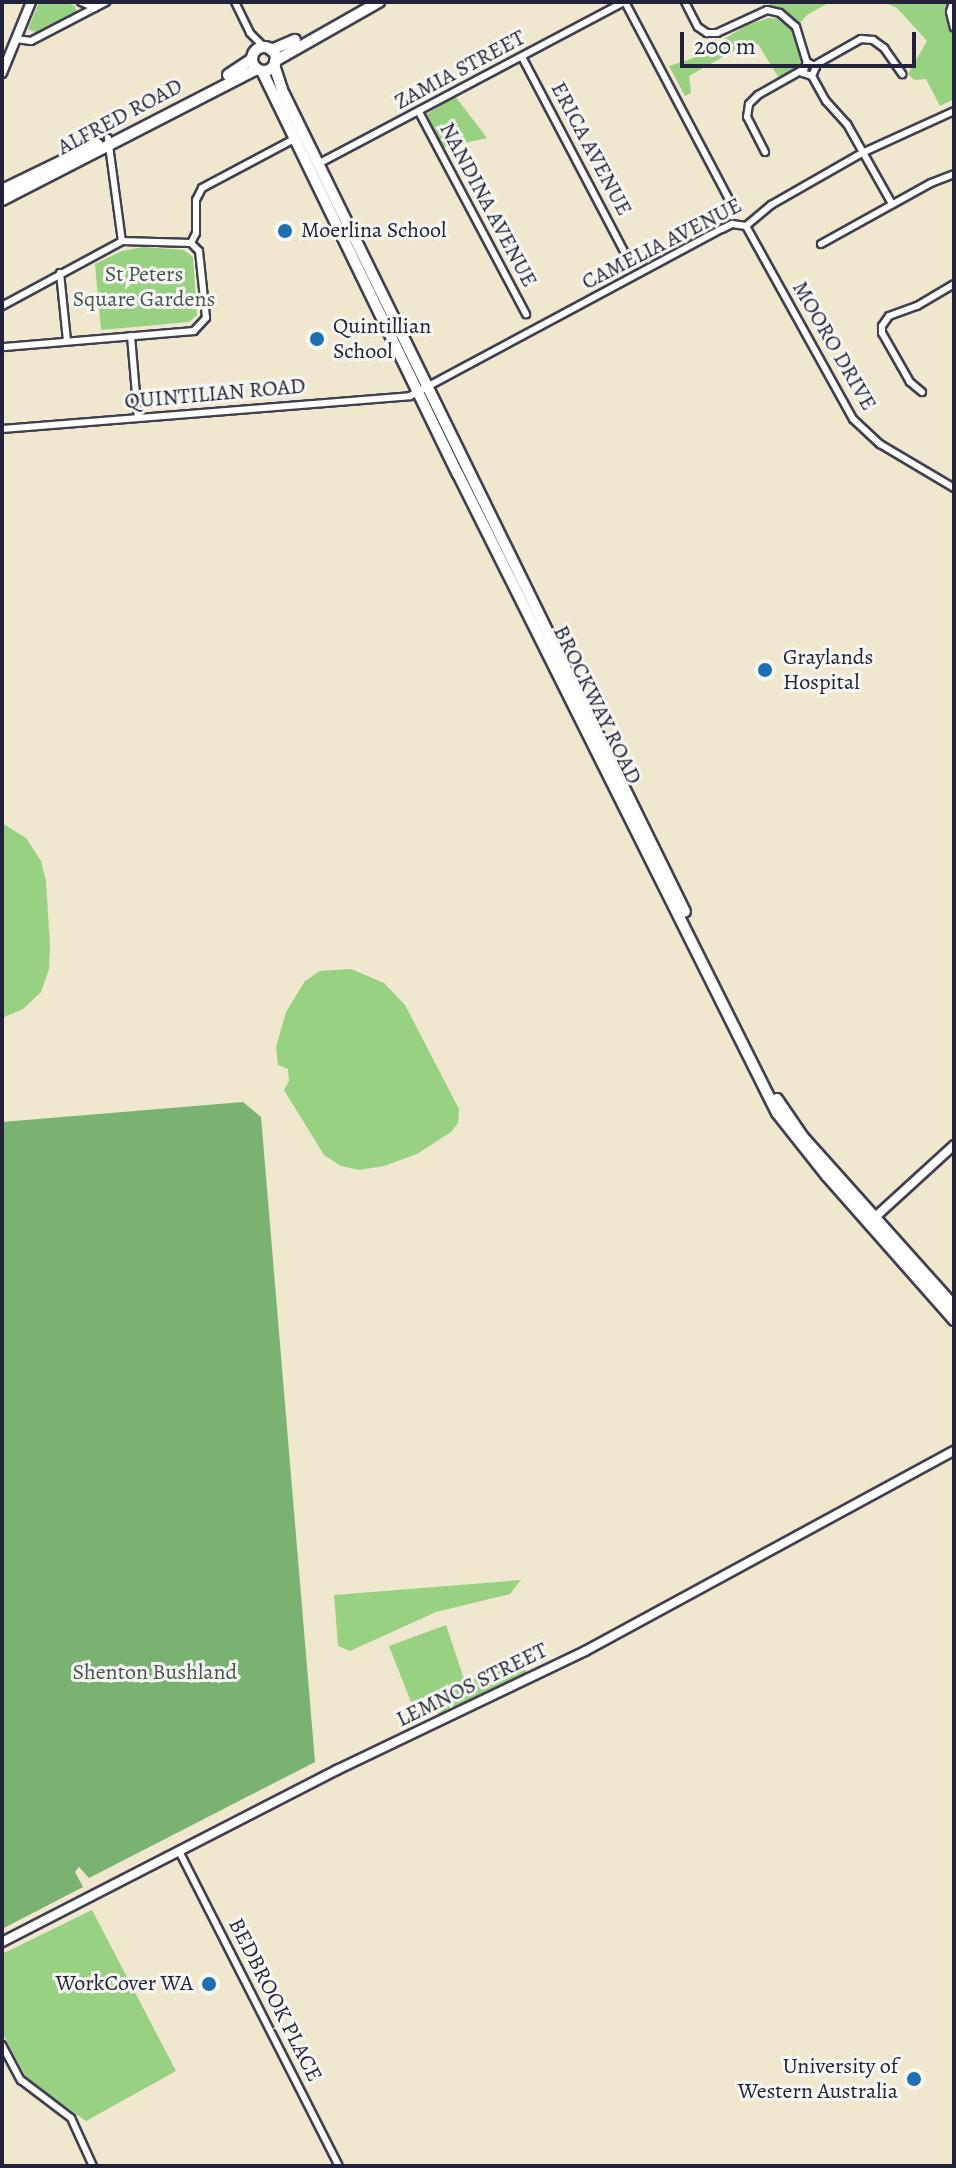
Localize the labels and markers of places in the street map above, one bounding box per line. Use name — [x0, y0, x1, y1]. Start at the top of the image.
place label: Moerlina School — [301, 218, 446, 244]
marker: Moerlina School — [276, 222, 294, 240]
place label: Quintillian School — [333, 313, 431, 364]
marker: Quintillian School — [308, 330, 326, 348]
place label: Graylands Hospital — [783, 644, 873, 696]
marker: Graylands Hospital — [754, 659, 776, 681]
place label: WorkCover WA — [55, 1971, 193, 1997]
marker: WorkCover WA — [200, 1975, 218, 1993]
place label: University of Western Australia — [738, 2053, 898, 2104]
marker: University of Western Australia — [905, 2070, 923, 2088]

